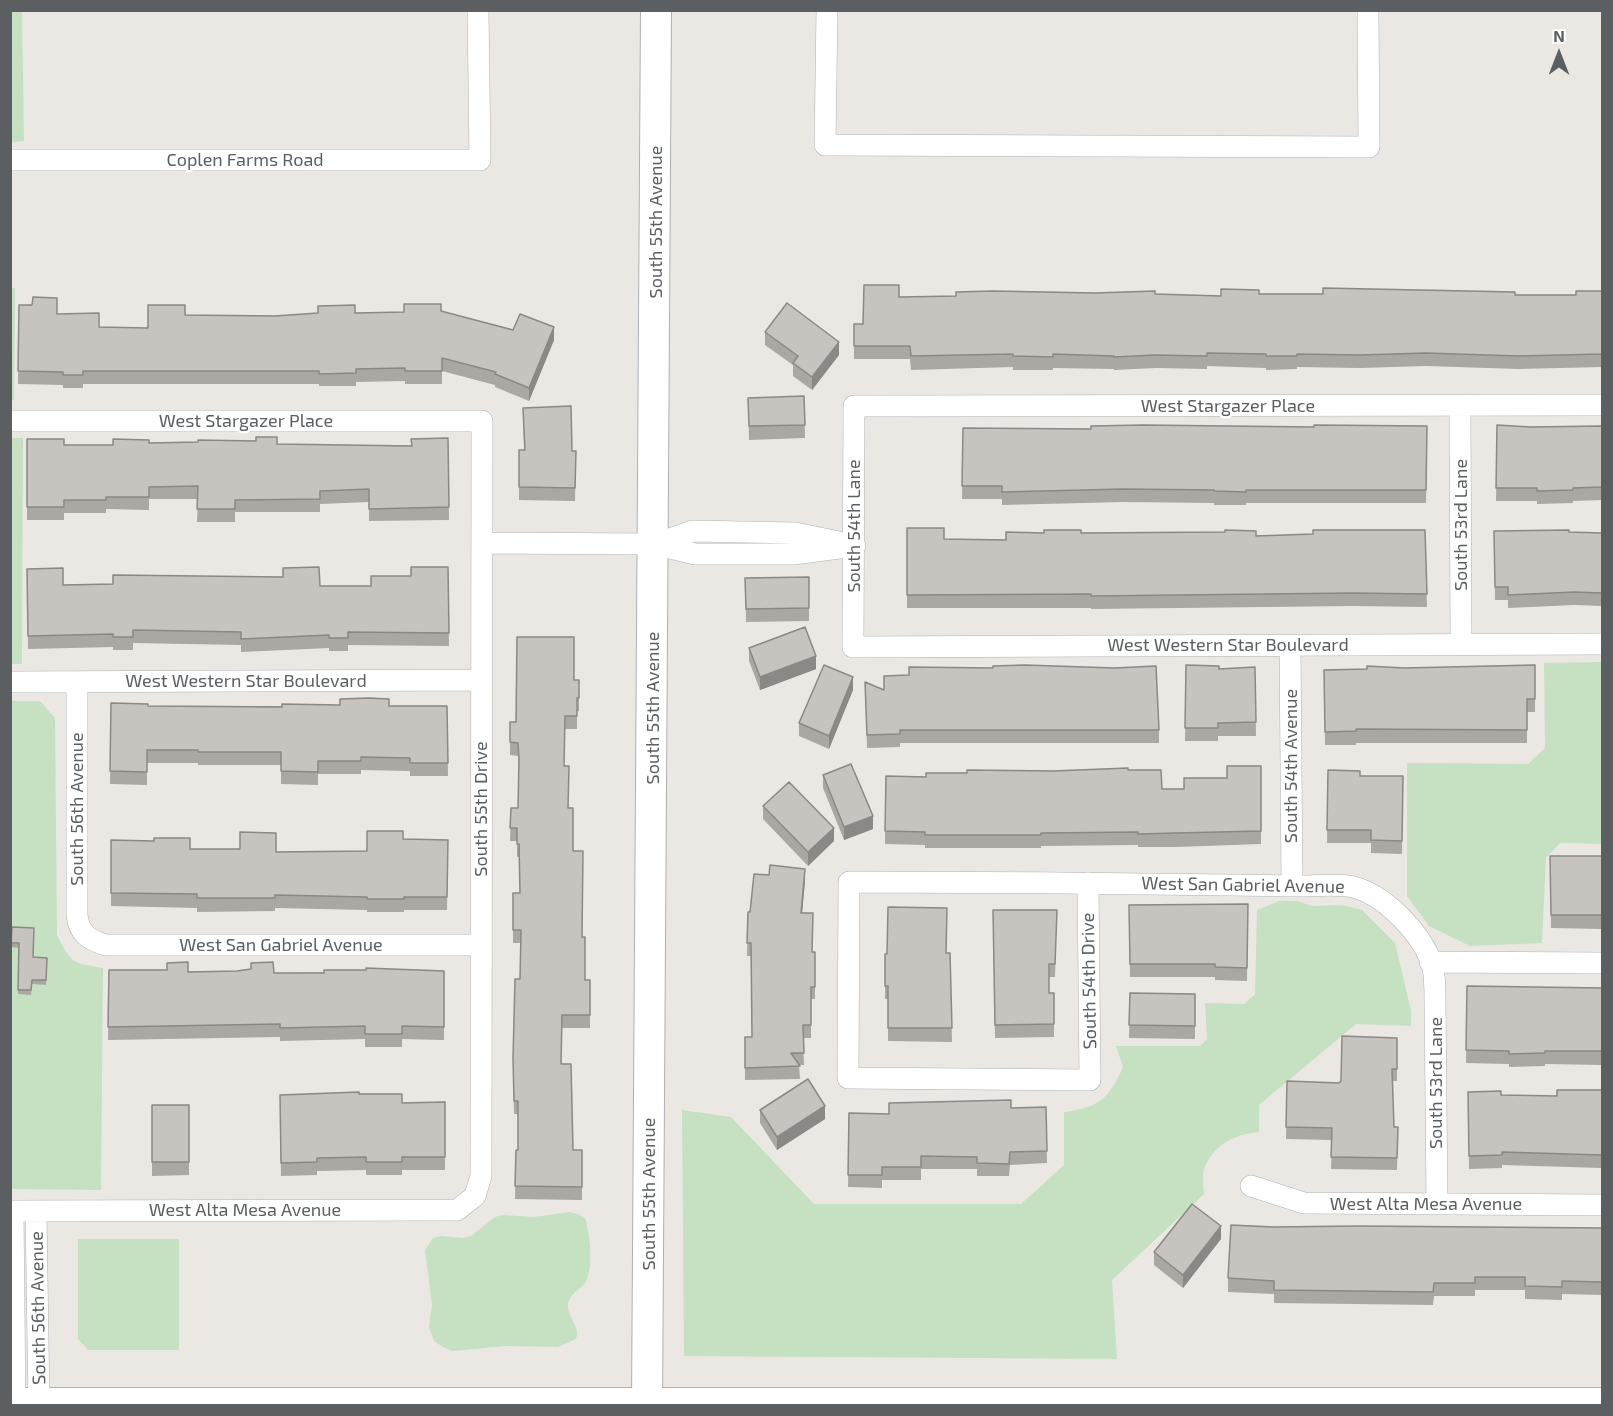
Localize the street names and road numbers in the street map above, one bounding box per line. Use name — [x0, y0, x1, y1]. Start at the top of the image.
street label: South 55th Avenue — [645, 146, 667, 298]
street label: Coplen Farms Road — [166, 149, 324, 171]
street label: West Stargazer Place — [1141, 395, 1315, 417]
street label: West Stargazer Place — [159, 410, 333, 432]
street label: South 54th Lane — [843, 459, 865, 593]
street label: South 53rd Lane — [1450, 459, 1472, 591]
street label: South 55th Avenue — [642, 632, 664, 784]
street label: West Western Star Boulevard — [1107, 634, 1349, 656]
street label: West Western Star Boulevard — [125, 670, 367, 692]
street label: South 54th Avenue — [1280, 689, 1302, 843]
street label: South 56th Avenue — [66, 732, 88, 886]
street label: South 55th Drive — [470, 741, 492, 877]
street label: West San Gabriel Avenue — [1141, 872, 1345, 898]
street label: South 54th Drive — [1077, 912, 1101, 1050]
street label: West San Gabriel Avenue — [179, 934, 383, 956]
street label: South 53rd Lane — [1425, 1017, 1447, 1149]
street label: South 55th Avenue — [638, 1118, 660, 1270]
street label: West Alta Mesa Avenue — [1330, 1193, 1522, 1215]
street label: West Alta Mesa Avenue — [149, 1199, 341, 1221]
street label: South 56th Avenue — [26, 1231, 50, 1385]

